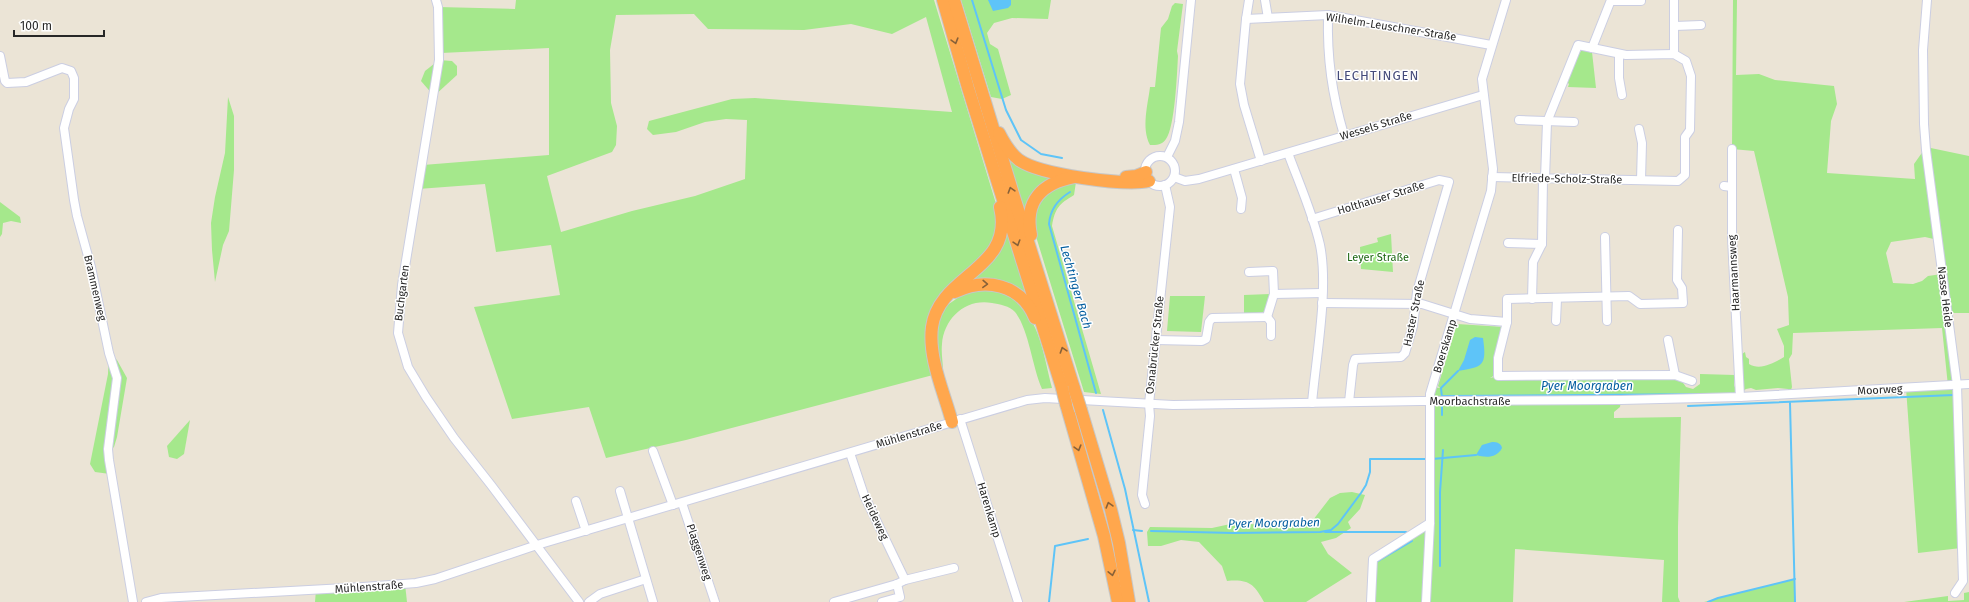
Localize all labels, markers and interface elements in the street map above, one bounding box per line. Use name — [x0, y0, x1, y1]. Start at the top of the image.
street label: Wilhelm-Leuschner-Straße — [1325, 10, 1457, 44]
scale bar — [14, 12, 104, 38]
text: 100 m — [20, 19, 52, 33]
one-way arrow — [950, 37, 959, 44]
district label: LECHTINGEN — [1337, 68, 1419, 83]
street label: Wessels Straße — [1338, 109, 1414, 143]
street label: Elfriede-Scholz-Straße — [1511, 172, 1623, 186]
street label: Holthauser Straße — [1336, 179, 1426, 217]
one-way arrow — [1007, 187, 1016, 194]
street label: Haarmannsweg — [1725, 234, 1742, 312]
one-way arrow — [1012, 239, 1020, 246]
water label: Lechtinger Bach — [1057, 243, 1095, 331]
park label: Leyer Straße — [1347, 251, 1409, 264]
street label: Brammenweg — [81, 254, 109, 323]
street label: Buchgarten — [392, 264, 412, 322]
street label: Nasse Heide — [1935, 266, 1955, 328]
street label: Haster Straße — [1401, 278, 1427, 348]
one-way arrow — [982, 280, 988, 288]
street label: Osnabrücker Straße — [1143, 295, 1167, 395]
street label: Boerskamp — [1431, 317, 1459, 375]
one-way arrow — [1059, 347, 1067, 354]
water label: Pyer Moorgraben — [1541, 379, 1633, 393]
street label: Moorweg — [1857, 382, 1903, 398]
street label: Moorbachstraße — [1429, 395, 1511, 408]
street label: Mühlenstraße — [874, 419, 944, 451]
one-way arrow — [1074, 445, 1082, 451]
street label: Harenkamp — [974, 481, 1004, 539]
street label: Heideweg — [859, 492, 891, 542]
one-way arrow — [1105, 502, 1114, 509]
water label: Pyer Moorgraben — [1228, 515, 1320, 531]
street label: Plaggenweg — [684, 522, 714, 582]
one-way arrow — [1107, 570, 1115, 577]
street label: Mühlenstraße — [334, 578, 404, 596]

